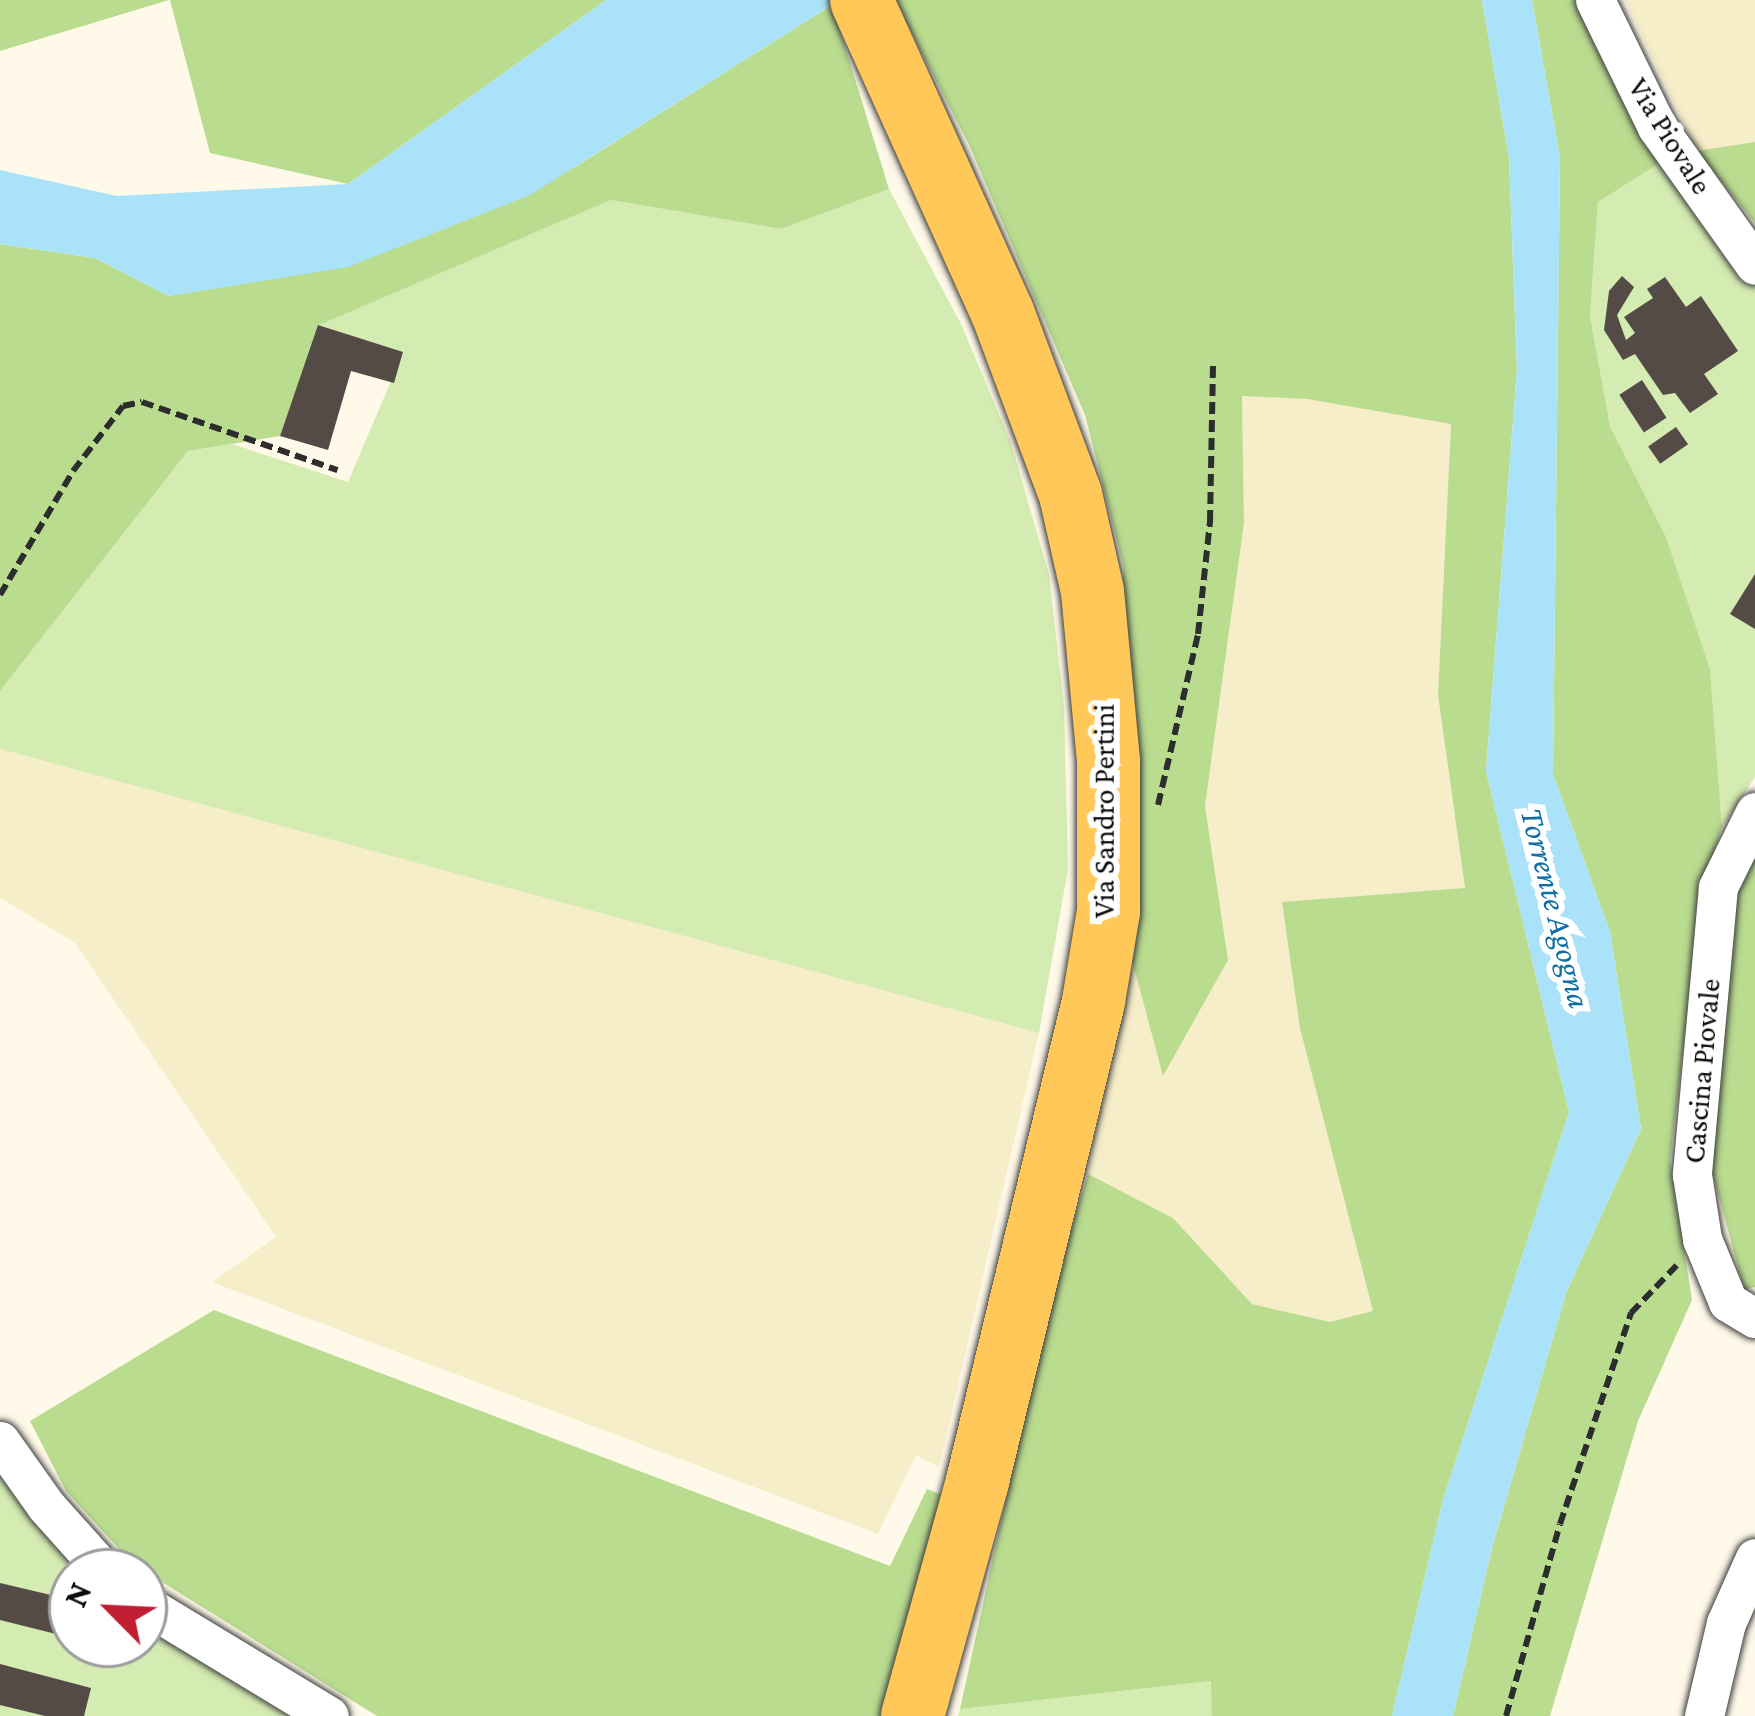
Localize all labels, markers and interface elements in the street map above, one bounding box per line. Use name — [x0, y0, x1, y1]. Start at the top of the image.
street label: Via Piovale — [1620, 71, 1720, 201]
street label: Via Sandro Pertini — [1086, 704, 1122, 918]
water label: Torrente Agogna — [1512, 804, 1600, 1012]
street label: Cascina Piovale — [1676, 977, 1728, 1165]
north arrow — [48, 1548, 168, 1668]
text: N — [56, 1577, 99, 1612]

